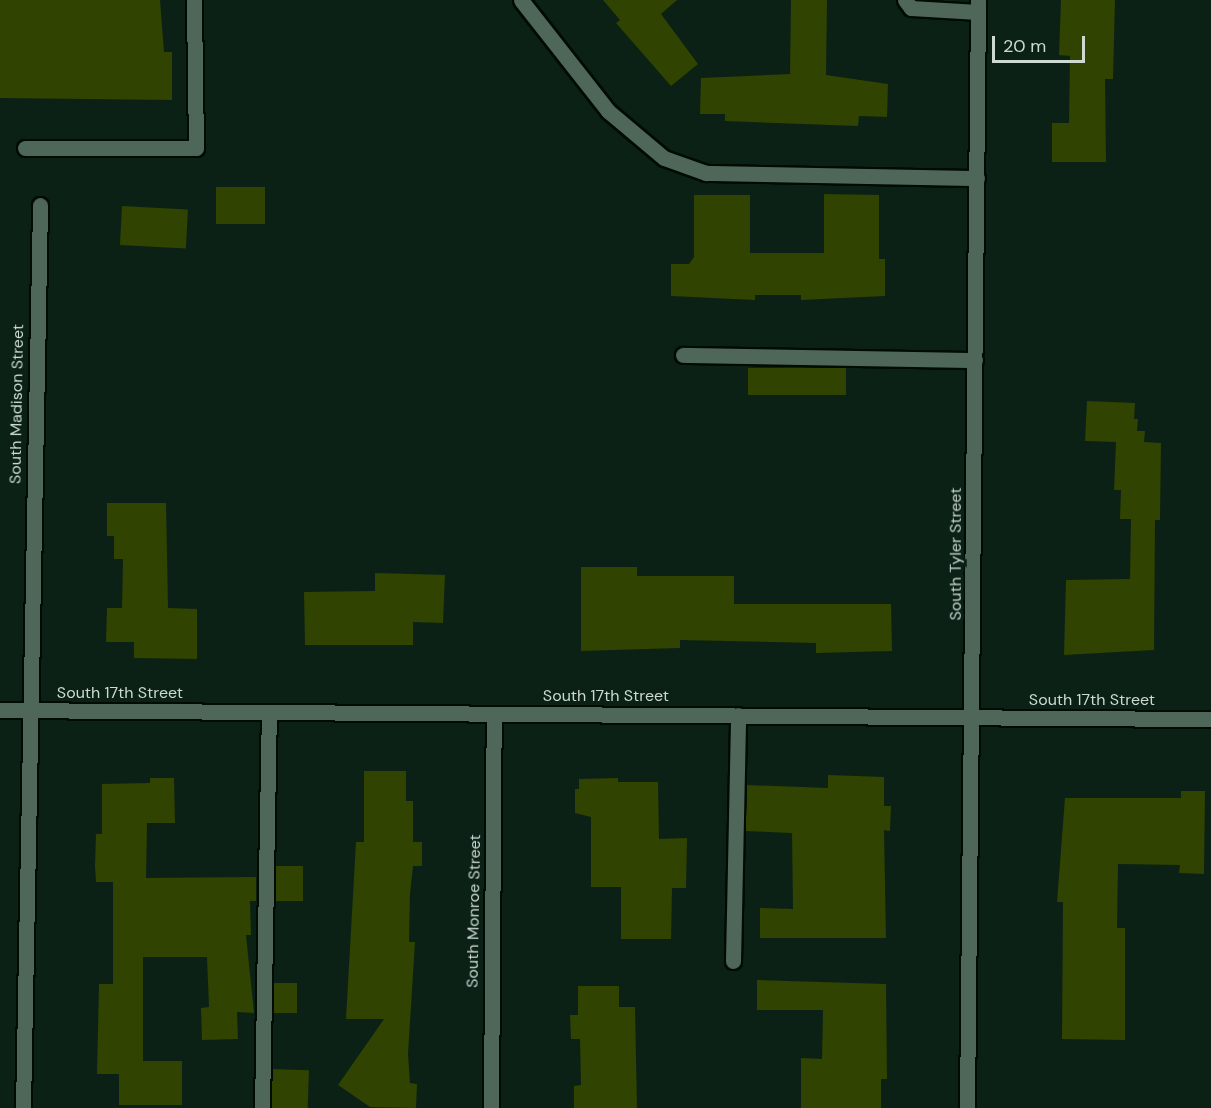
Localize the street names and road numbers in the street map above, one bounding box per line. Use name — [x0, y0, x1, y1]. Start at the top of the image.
street label: South Madison Street — [6, 324, 28, 484]
street label: South Tyler Street — [946, 488, 966, 620]
street label: South 17th Street — [57, 683, 183, 703]
street label: South 17th Street — [543, 686, 669, 706]
street label: South 17th Street — [1029, 690, 1155, 710]
street label: South Monroe Street — [463, 834, 485, 988]

